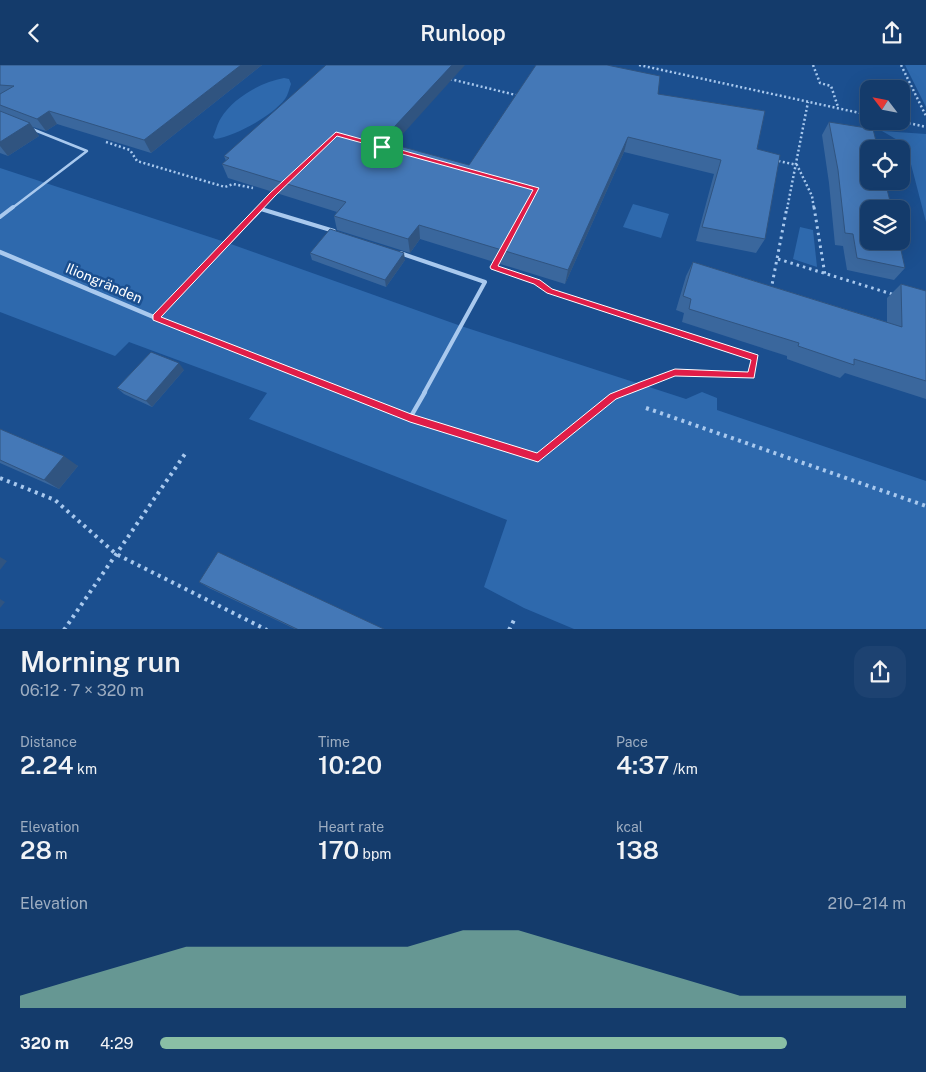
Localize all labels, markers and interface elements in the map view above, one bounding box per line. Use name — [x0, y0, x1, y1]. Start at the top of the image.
icon: back — [20, 19, 48, 47]
icon: share — [878, 19, 906, 47]
text: Runloop — [420, 20, 506, 46]
north arrow — [860, 80, 910, 130]
map controls — [860, 80, 910, 250]
pin — [361, 126, 403, 168]
icon: arrive — [368, 133, 396, 161]
button: locate — [860, 140, 910, 190]
button: layers — [860, 200, 910, 250]
street label: Iliongränden — [63, 260, 145, 306]
text: Morning run — [20, 645, 181, 678]
button: share — [854, 646, 906, 698]
text: 06:12 · 7 × 320 m — [20, 681, 144, 700]
text: Distance — [20, 734, 77, 750]
text: Time — [318, 734, 350, 750]
text: Pace — [616, 734, 648, 750]
text: 2.24 — [20, 750, 74, 780]
text: 10:20 — [318, 750, 382, 780]
text: 4:37 — [616, 750, 669, 780]
text: km — [74, 761, 97, 777]
text: /km — [669, 761, 698, 777]
text: Elevation — [20, 819, 79, 835]
text: Heart rate — [318, 819, 384, 835]
text: kcal — [616, 819, 643, 835]
text: 28 — [20, 835, 52, 865]
text: 170 — [318, 835, 359, 865]
text: 138 — [616, 835, 659, 865]
text: m — [52, 846, 67, 862]
text: bpm — [359, 846, 391, 862]
text: Elevation — [20, 894, 88, 913]
text: 210–214 m — [827, 894, 906, 913]
text: 320 m — [20, 1034, 69, 1053]
text: 4:29 — [100, 1034, 134, 1053]

